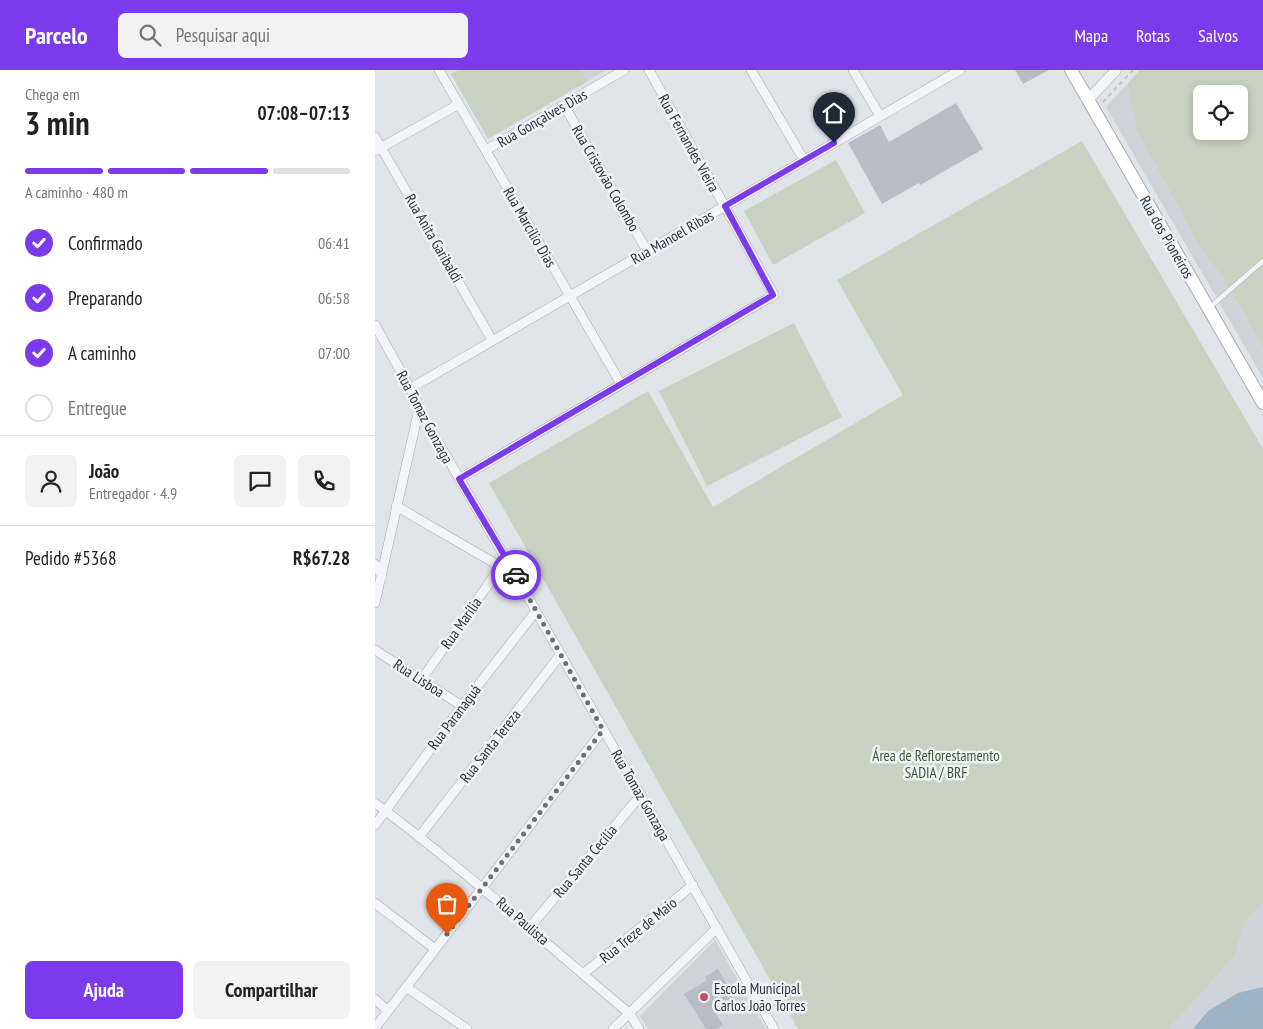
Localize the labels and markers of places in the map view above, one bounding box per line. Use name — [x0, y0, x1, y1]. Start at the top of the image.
pin — [813, 92, 855, 143]
pin — [426, 883, 468, 934]
place label: Escola Municipal Carlos João Torres — [714, 979, 806, 1015]
marker: Escola Municipal Carlos João Torres — [698, 991, 710, 1003]

